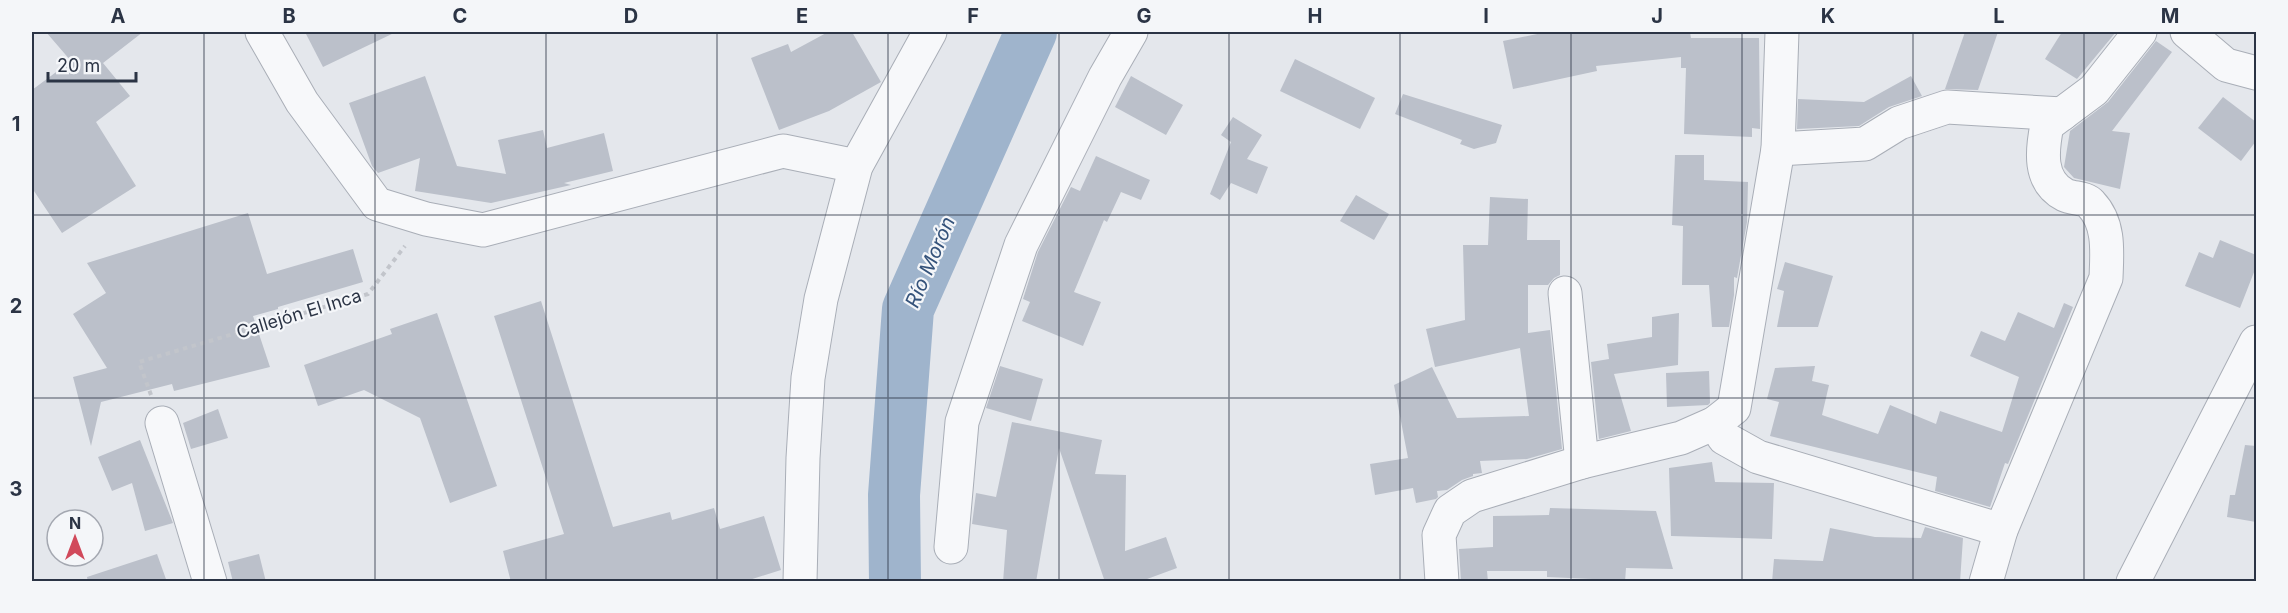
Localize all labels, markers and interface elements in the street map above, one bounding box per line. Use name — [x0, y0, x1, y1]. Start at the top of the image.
text: A — [111, 4, 126, 28]
text: B — [282, 4, 296, 28]
text: C — [453, 4, 467, 28]
text: D — [624, 4, 638, 28]
text: E — [796, 4, 808, 28]
text: F — [967, 4, 979, 28]
text: G — [1136, 4, 1152, 28]
text: H — [1308, 4, 1322, 28]
text: I — [1483, 4, 1489, 28]
text: J — [1651, 4, 1663, 28]
text: K — [1821, 4, 1835, 28]
text: L — [1993, 4, 2005, 28]
text: M — [2161, 4, 2179, 28]
scale bar — [48, 45, 136, 83]
text: 20 m — [57, 55, 100, 76]
text: 1 — [12, 112, 20, 136]
water label: Río Morón — [900, 213, 960, 311]
street label: Callejón El Inca — [234, 285, 364, 343]
text: 2 — [10, 294, 22, 318]
text: 3 — [10, 477, 22, 501]
north arrow — [45, 508, 105, 568]
text: N — [69, 513, 81, 533]

